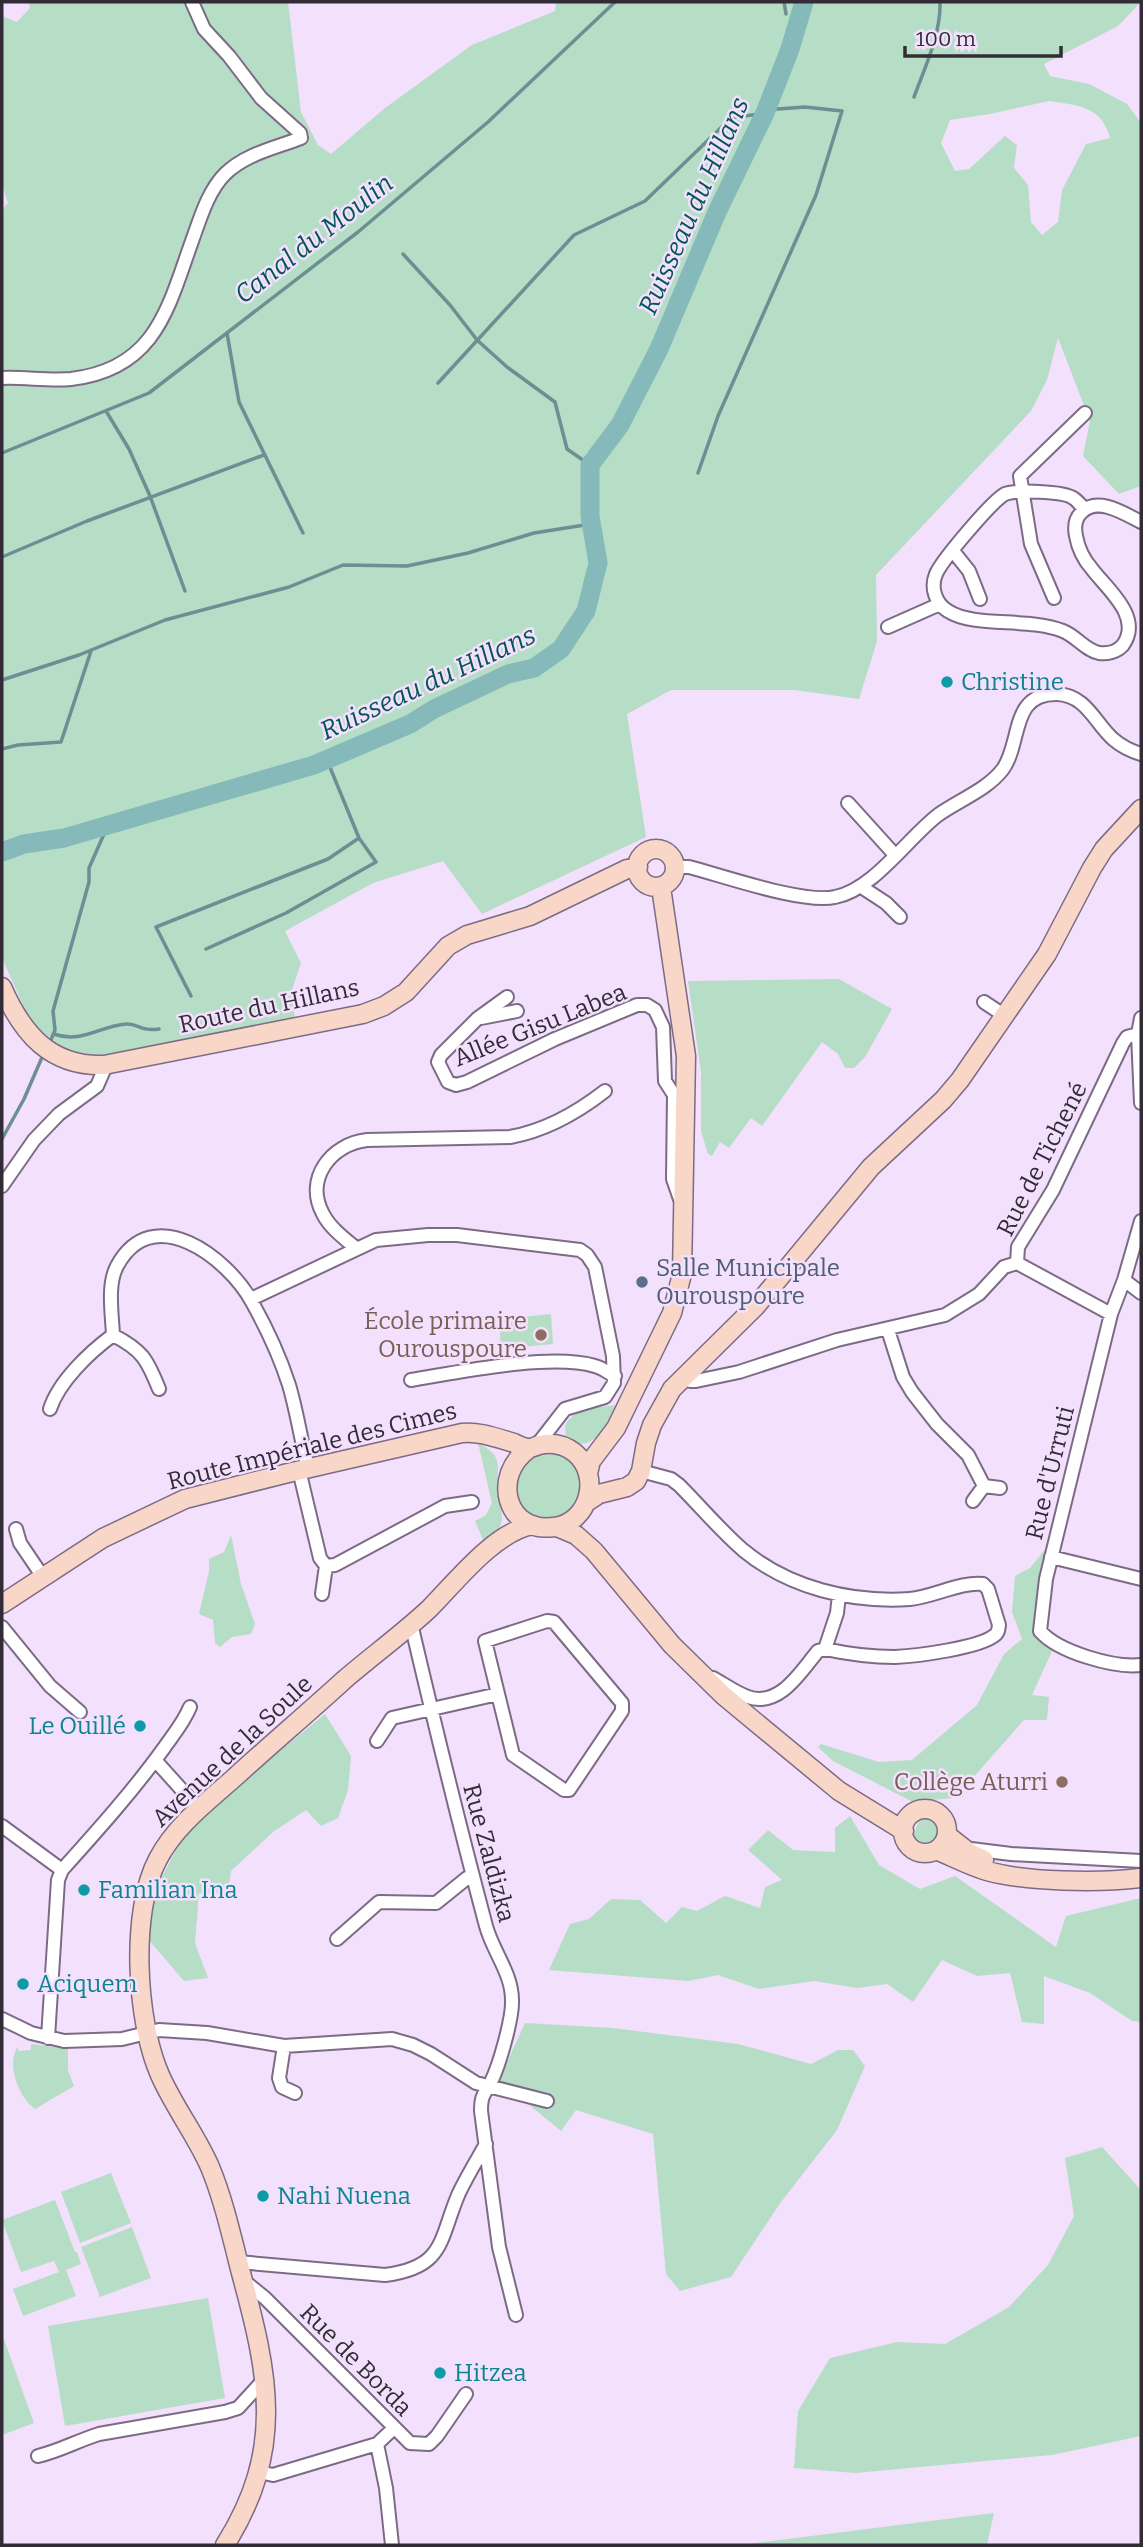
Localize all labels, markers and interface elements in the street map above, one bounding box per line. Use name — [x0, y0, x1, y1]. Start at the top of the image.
scale bar — [905, 14, 1061, 58]
text: 100 m — [916, 26, 976, 52]
water label: Ruisseau du Hillans — [632, 93, 756, 319]
water label: Canal du Moulin — [229, 168, 399, 310]
water label: Ruisseau du Hillans — [315, 619, 541, 747]
place label: Christine — [961, 668, 1064, 696]
marker: Christine — [939, 674, 955, 690]
street label: Route du Hillans — [176, 973, 362, 1039]
street label: Allée Gisu Labea — [450, 978, 630, 1072]
street label: Rue de Tichené — [991, 1077, 1093, 1241]
place label: Salle Municipale Ourouspoure — [656, 1254, 840, 1310]
marker: Salle Municipale Ourouspoure — [634, 1274, 650, 1290]
place label: École primaire Ourouspoure — [364, 1306, 527, 1363]
marker: École primaire Ourouspoure — [533, 1327, 549, 1343]
street label: Route Impériale des Cimes — [164, 1396, 460, 1496]
street label: Rue d'Urruti — [1020, 1403, 1080, 1543]
street label: Avenue de la Soule — [146, 1670, 318, 1832]
place label: Le Ouillé — [28, 1712, 126, 1740]
marker: Le Ouillé — [132, 1718, 148, 1734]
place label: Collège Aturri — [894, 1768, 1048, 1796]
marker: Collège Aturri — [1054, 1774, 1070, 1790]
street label: Rue Zaldizka — [457, 1781, 521, 1925]
place label: Familian Ina — [98, 1876, 238, 1904]
marker: Familian Ina — [76, 1882, 92, 1898]
place label: Aciquem — [37, 1970, 138, 1998]
marker: Aciquem — [15, 1976, 31, 1992]
place label: Nahi Nuena — [277, 2182, 411, 2210]
marker: Nahi Nuena — [255, 2188, 271, 2204]
street label: Rue de Borda — [294, 2298, 418, 2422]
place label: Hitzea — [454, 2359, 527, 2387]
marker: Hitzea — [432, 2365, 448, 2381]

